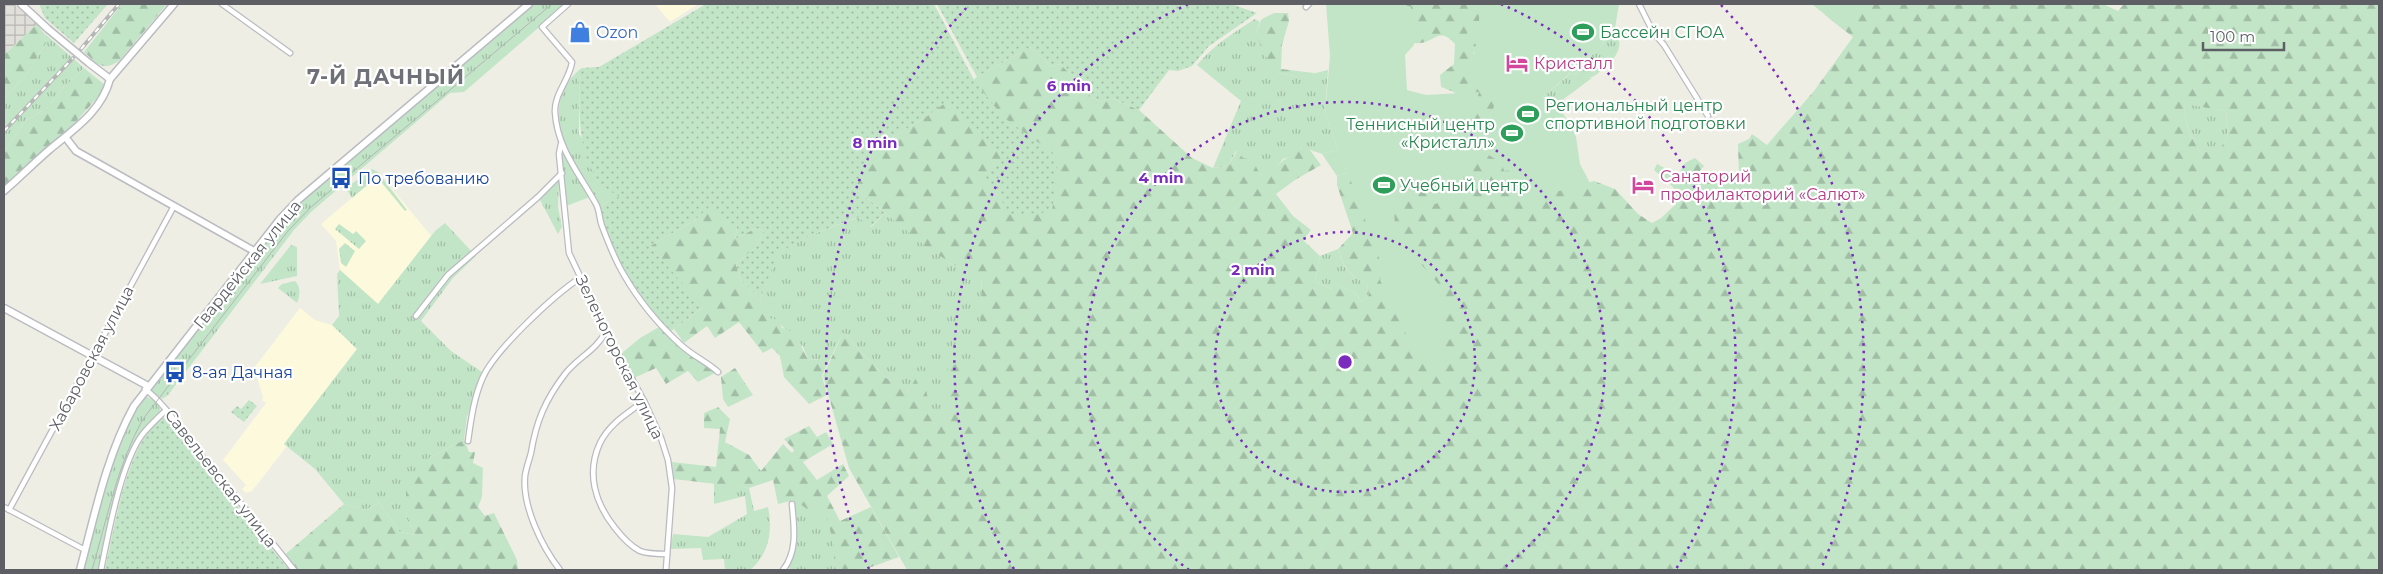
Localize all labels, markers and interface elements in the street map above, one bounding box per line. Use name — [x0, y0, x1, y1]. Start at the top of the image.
shop icon: Ozon — [567, 19, 593, 45]
sports icon: Бассейн СГЮА — [1570, 19, 1596, 45]
scale bar — [2203, 20, 2284, 52]
place label: Ozon — [596, 23, 638, 42]
place label: Бассейн СГЮА — [1600, 23, 1724, 42]
text: 100 m — [2210, 27, 2255, 46]
hotel icon: Кристалл — [1504, 50, 1530, 76]
place label: Кристалл — [1534, 54, 1613, 73]
district label: 7-Й ДАЧНЫЙ — [307, 64, 465, 89]
text: 6 min — [1047, 76, 1091, 95]
place label: Региональный центр спортивной подготовки — [1545, 96, 1746, 133]
sports icon: Региональный центр спортивной подготовки — [1515, 101, 1541, 127]
place label: Теннисный центр «Кристалл» — [1346, 115, 1495, 152]
sports icon: Теннисный центр «Кристалл» — [1499, 120, 1525, 146]
text: 8 min — [853, 133, 897, 152]
bus stop icon: По требованию — [328, 165, 354, 191]
place label: Санаторий профилакторий «Салют» — [1660, 167, 1866, 204]
text: 4 min — [1138, 168, 1184, 187]
place label: По требованию — [358, 169, 490, 188]
sports icon: Учебный центр — [1371, 172, 1397, 198]
hotel icon: Санаторий профилакторий «Салют» — [1630, 172, 1656, 198]
place label: Учебный центр — [1400, 176, 1529, 195]
street label: Гвардейская улица — [190, 196, 305, 332]
text: 2 min — [1231, 260, 1275, 279]
street label: Зеленогорская улица — [571, 272, 668, 442]
street label: Хабаровская улица — [45, 282, 138, 434]
centre of rings — [1336, 353, 1354, 371]
bus stop icon: 8-ая Дачная — [162, 359, 188, 385]
place label: 8-ая Дачная — [192, 363, 293, 382]
street label: Савельевская улица — [161, 405, 280, 551]

